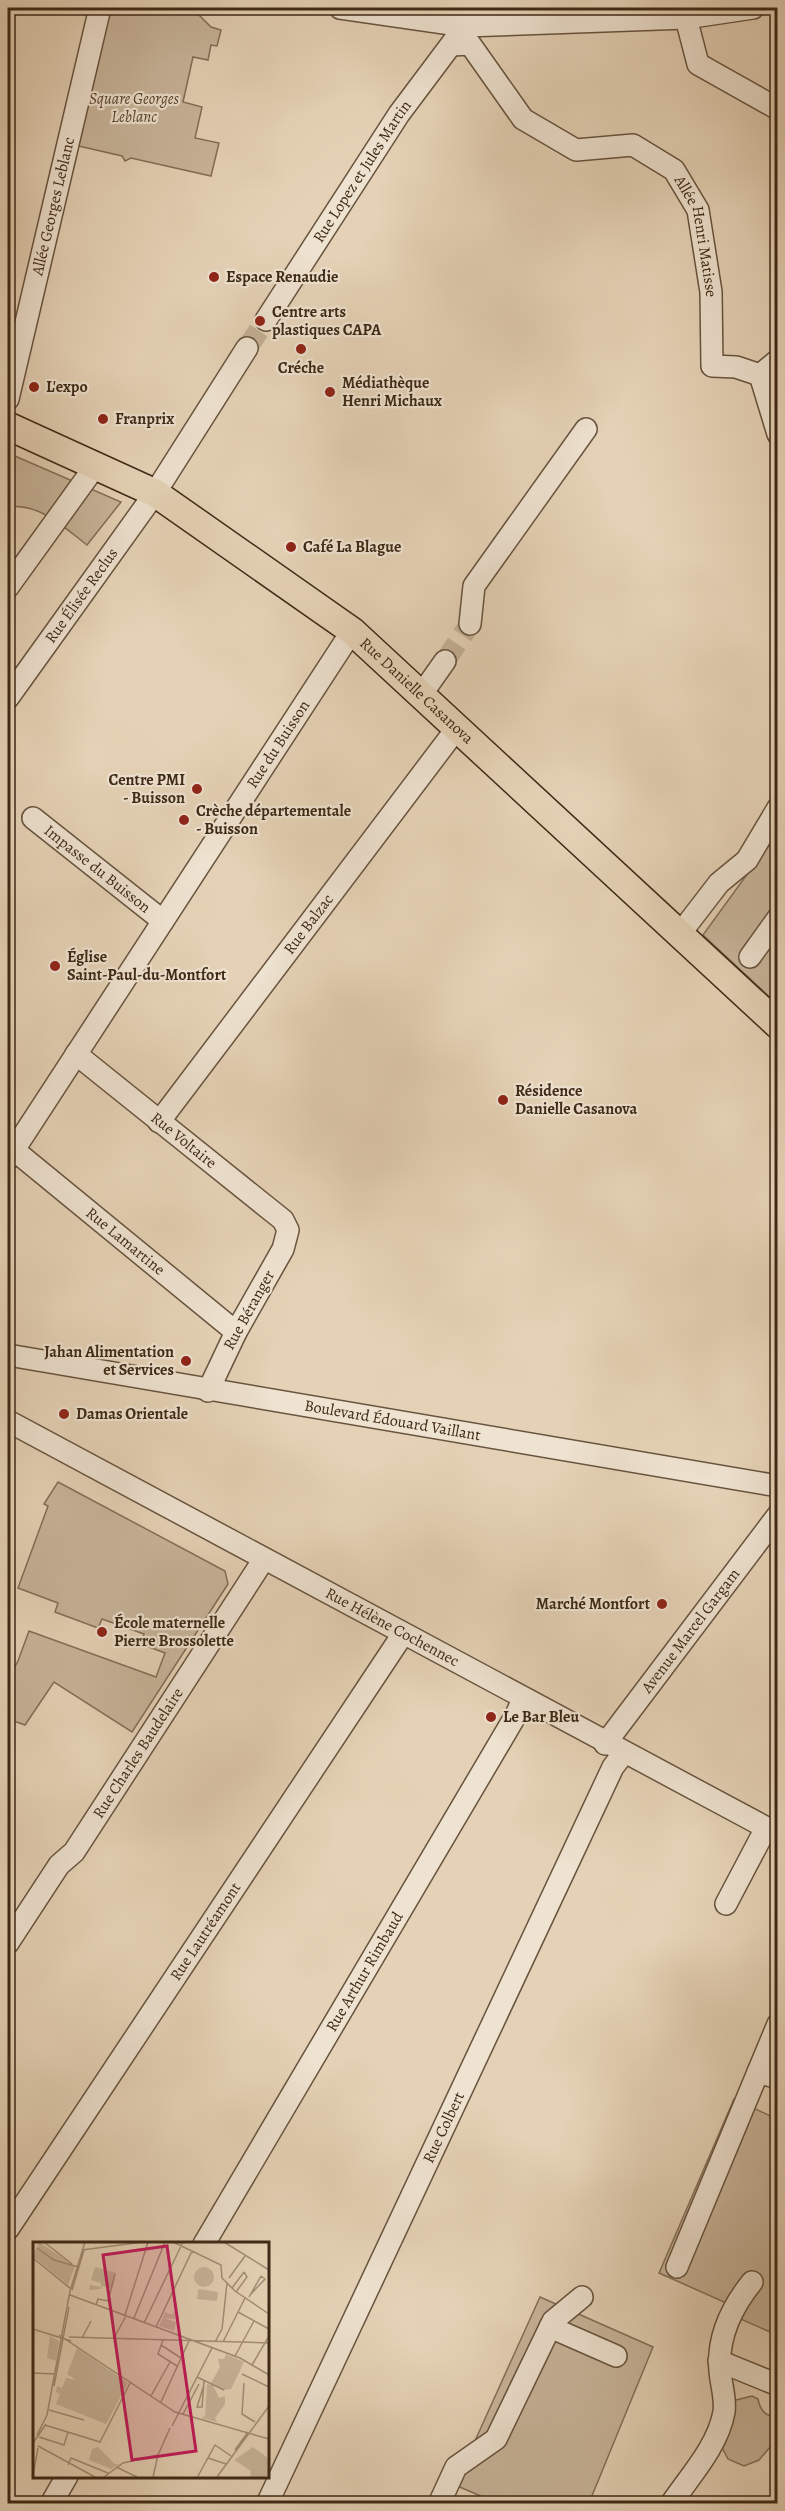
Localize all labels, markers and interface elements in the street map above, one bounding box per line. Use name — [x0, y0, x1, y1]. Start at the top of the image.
park label: Square Georges Leblanc — [89, 88, 180, 128]
street label: Rue Lopez et Jules Martin — [308, 95, 417, 247]
street label: Allée Georges Leblanc — [26, 135, 80, 278]
street label: Allée Henri Matisse — [668, 171, 722, 297]
place label: Espace Renaudie — [226, 266, 339, 288]
marker: Espace Renaudie — [207, 270, 221, 284]
place label: Centre arts plastiques CAPA — [272, 301, 382, 341]
marker: Centre arts plastiques CAPA — [253, 314, 267, 328]
marker: Créche — [294, 342, 308, 356]
place label: Créche — [278, 357, 324, 379]
place label: Médiathèque Henri Michaux — [342, 372, 442, 412]
place label: L'expo — [46, 376, 88, 398]
marker: L'expo — [27, 380, 41, 394]
marker: Médiathèque Henri Michaux — [323, 385, 337, 399]
place label: Franprix — [115, 408, 174, 430]
marker: Franprix — [96, 412, 110, 426]
place label: Café La Blague — [303, 536, 401, 558]
marker: Café La Blague — [284, 540, 298, 554]
street label: Rue Élisée Reclus — [40, 544, 123, 648]
street label: Rue Danielle Casanova — [355, 632, 479, 749]
street label: Rue du Buisson — [241, 696, 315, 793]
place label: Centre PMI - Buisson — [109, 769, 185, 809]
marker: Centre PMI - Buisson — [190, 782, 204, 796]
place label: Crèche départementale - Buisson — [196, 800, 351, 840]
marker: Crèche départementale - Buisson — [177, 813, 191, 827]
street label: Impasse du Buisson — [39, 820, 156, 918]
street label: Rue Balzac — [278, 889, 339, 959]
place label: Église Saint-Paul-du-Montfort — [67, 946, 227, 986]
marker: Église Saint-Paul-du-Montfort — [48, 959, 62, 973]
place label: Résidence Danielle Casanova — [515, 1080, 637, 1120]
marker: Résidence Danielle Casanova — [496, 1093, 510, 1107]
street label: Rue Voltaire — [146, 1107, 221, 1174]
street label: Rue Lamartine — [81, 1202, 170, 1280]
street label: Rue Béranger — [218, 1266, 280, 1354]
place label: Jahan Alimentation et Services — [44, 1341, 174, 1381]
marker: Jahan Alimentation et Services — [179, 1354, 193, 1368]
street label: Boulevard Édouard Vaillant — [303, 1395, 482, 1446]
place label: Damas Orientale — [76, 1403, 188, 1425]
marker: Damas Orientale — [57, 1407, 71, 1421]
street label: Avenue Marcel Gargam — [636, 1564, 745, 1698]
street label: Rue Hélène Cochennec — [321, 1582, 463, 1672]
place label: Marché Montfort — [536, 1593, 651, 1615]
marker: Marché Montfort — [655, 1597, 669, 1611]
place label: École maternelle Pierre Brossolette — [114, 1612, 234, 1652]
marker: École maternelle Pierre Brossolette — [95, 1625, 109, 1639]
street label: Rue Charles Baudelaire — [88, 1683, 189, 1823]
place label: Le Bar Bleu — [503, 1706, 579, 1728]
marker: Le Bar Bleu — [484, 1710, 498, 1724]
street label: Rue Lautréamont — [165, 1878, 246, 1985]
street label: Rue Arthur Rimbaud — [321, 1907, 409, 2036]
street label: Rue Colbert — [418, 2088, 470, 2167]
inset map — [33, 2242, 268, 2478]

